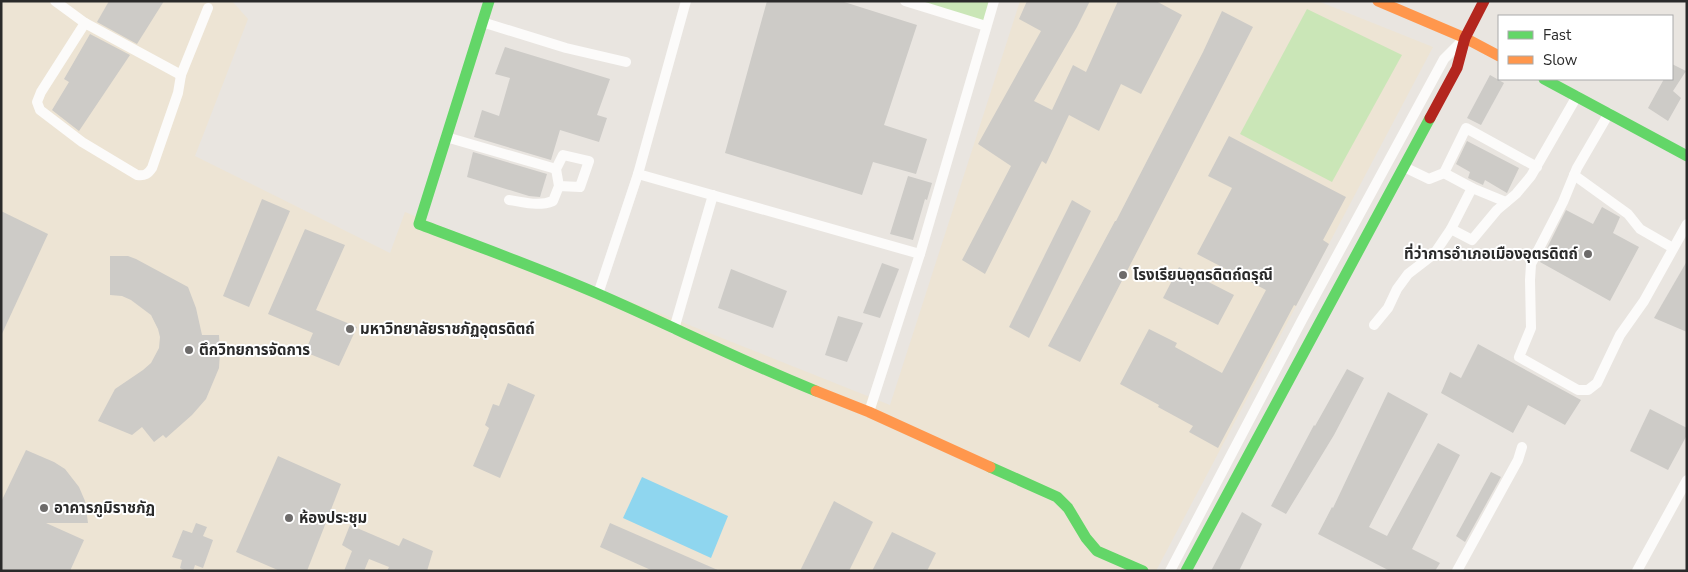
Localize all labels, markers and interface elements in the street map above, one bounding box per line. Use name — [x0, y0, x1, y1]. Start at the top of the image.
legend — [1498, 15, 1673, 80]
text: Fast — [1543, 25, 1572, 45]
text: Slow — [1543, 50, 1578, 70]
place label: ที่ว่าการอำเภอเมืองอุตรดิตถ์ — [1404, 243, 1578, 264]
marker: ที่ว่าการอำเภอเมืองอุตรดิตถ์ — [1582, 248, 1594, 260]
place label: โรงเรียนอุตรดิตถ์ดรุณี — [1133, 265, 1273, 285]
marker: โรงเรียนอุตรดิตถ์ดรุณี — [1117, 269, 1129, 281]
place label: มหาวิทยาลัยราชภัฏอุตรดิตถ์ — [360, 319, 535, 339]
marker: มหาวิทยาลัยราชภัฏอุตรดิตถ์ — [344, 323, 356, 335]
place label: ตึกวิทยการจัดการ — [199, 340, 310, 360]
marker: ตึกวิทยการจัดการ — [183, 344, 195, 356]
place label: อาคารภูมิราชภัฏ — [54, 498, 155, 518]
marker: อาคารภูมิราชภัฏ — [38, 502, 50, 514]
place label: ห้องประชุม — [299, 508, 367, 528]
marker: ห้องประชุม — [283, 512, 295, 524]

